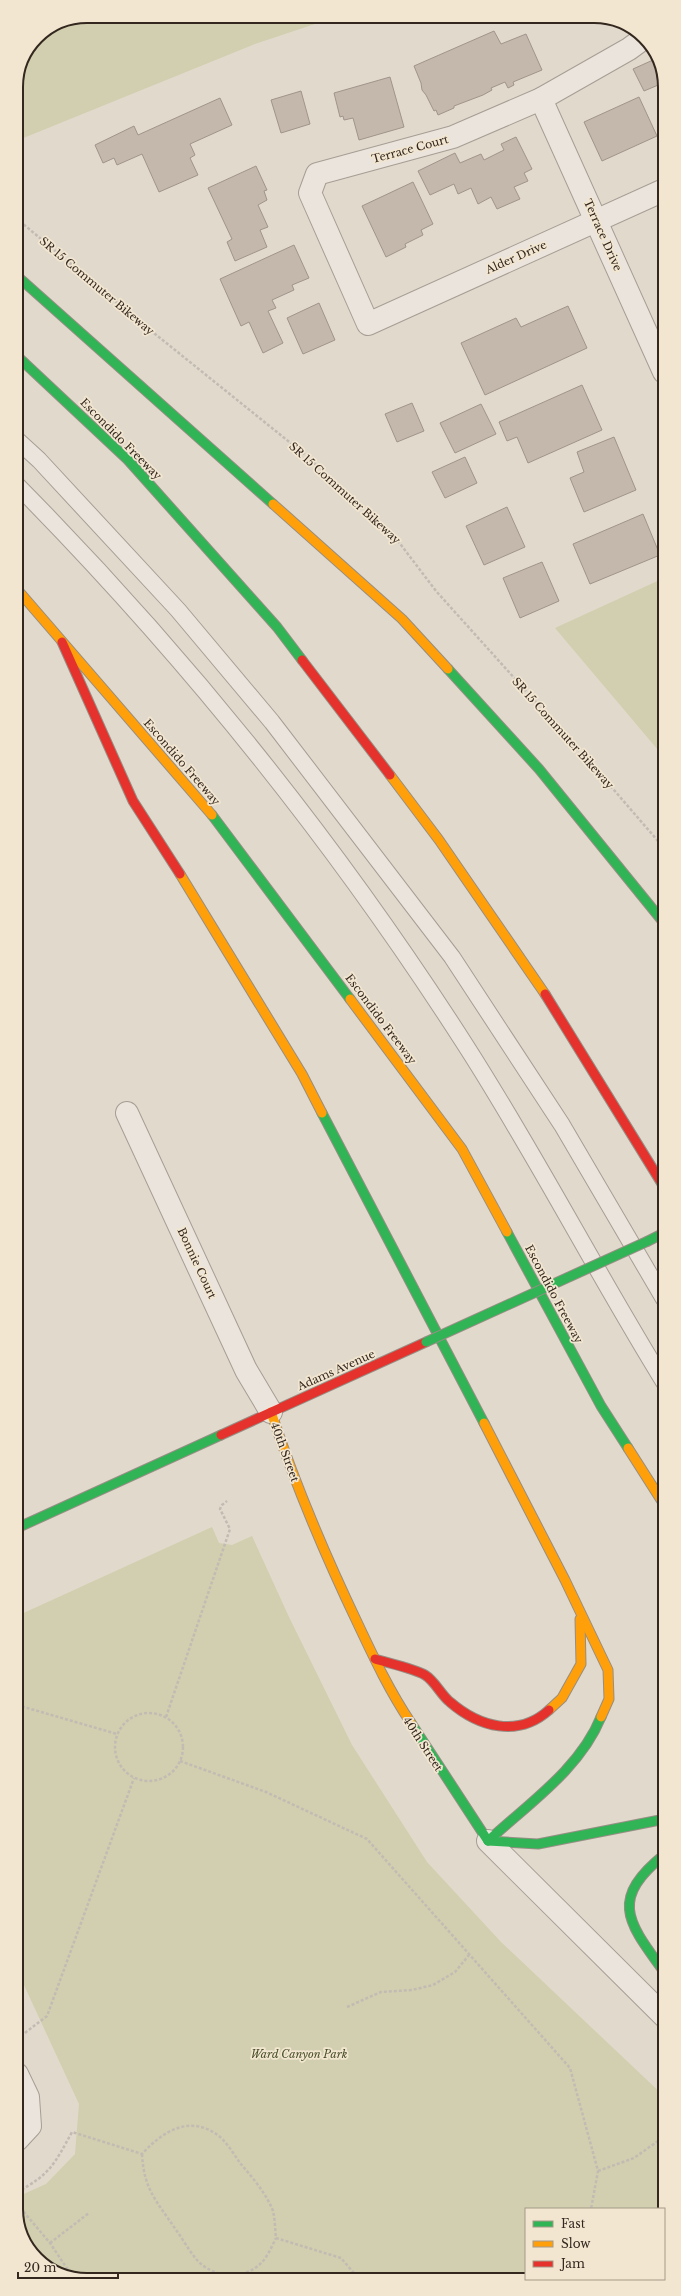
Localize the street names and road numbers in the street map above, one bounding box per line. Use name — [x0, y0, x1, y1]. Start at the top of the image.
street label: Terrace Court — [370, 132, 451, 166]
street label: Terrace Drive — [581, 197, 625, 273]
street label: SR 15 Commuter Bikeway — [37, 234, 157, 338]
street label: Alder Drive — [482, 237, 549, 277]
street label: Escondido Freeway — [77, 395, 165, 483]
street label: SR 15 Commuter Bikeway — [286, 439, 404, 547]
street label: SR 15 Commuter Bikeway — [509, 674, 617, 792]
street label: Escondido Freeway — [141, 716, 223, 808]
street label: Escondido Freeway — [342, 971, 420, 1067]
street label: Bonnie Court — [174, 1225, 220, 1302]
street label: Escondido Freeway — [522, 1242, 586, 1346]
street label: Adams Avenue — [294, 1347, 377, 1394]
street label: 40th Street — [268, 1420, 303, 1484]
street label: 40th Street — [400, 1714, 446, 1775]

